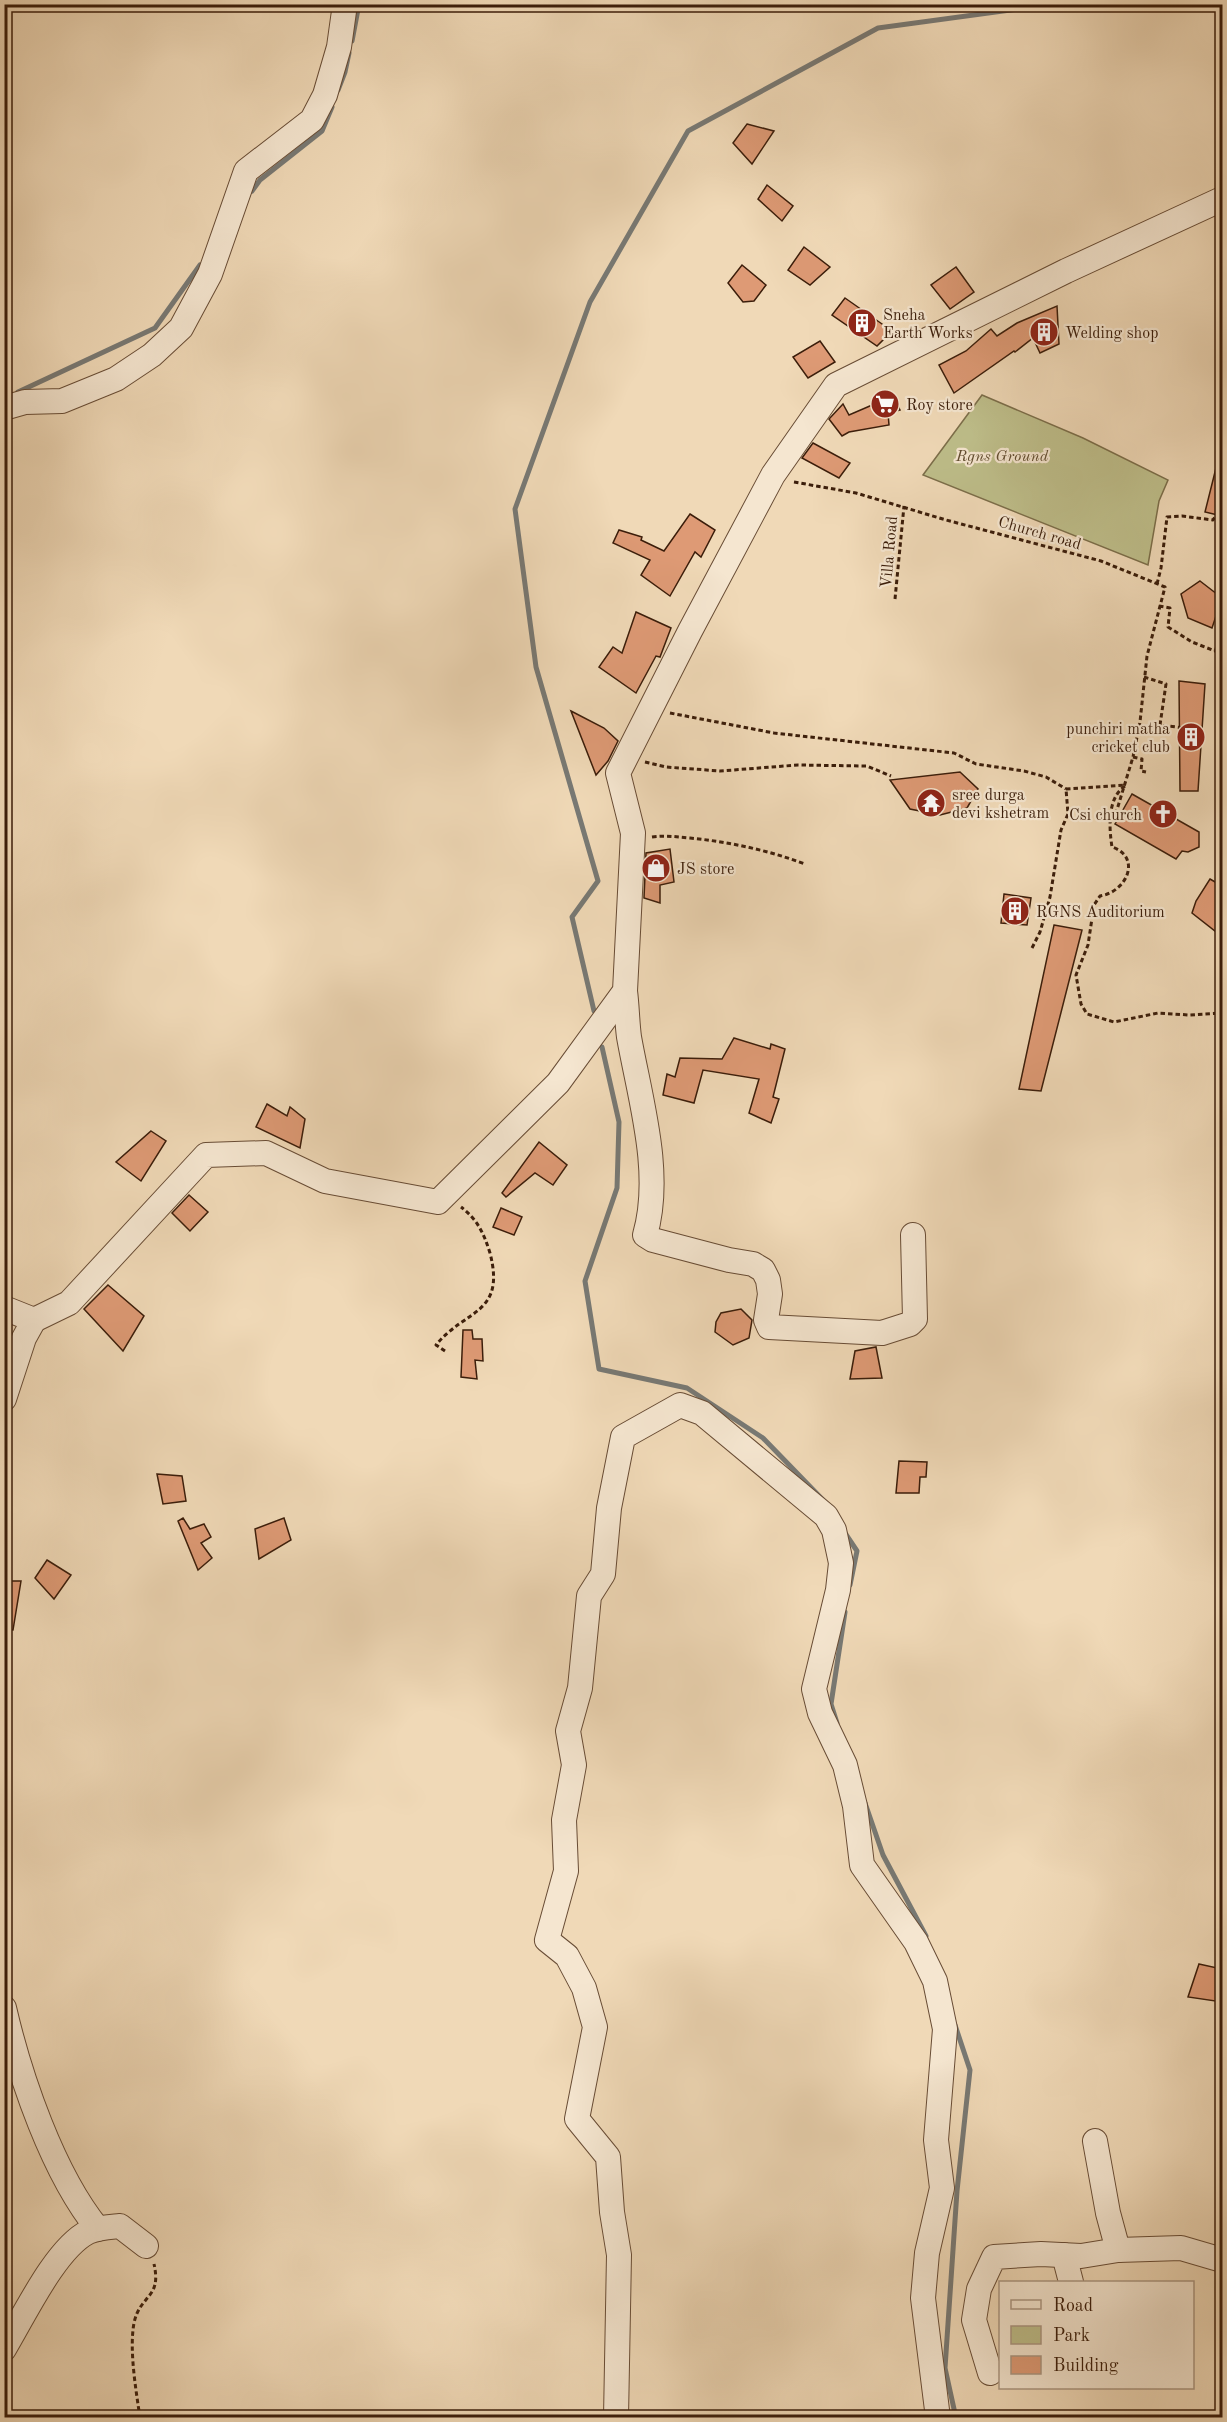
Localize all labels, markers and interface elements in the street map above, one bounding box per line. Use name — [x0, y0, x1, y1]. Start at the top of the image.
building icon: Sneha Earth Works — [846, 307, 878, 339]
place label: Sneha Earth Works — [883, 308, 973, 342]
building icon: Welding shop — [1028, 316, 1060, 348]
place label: Welding shop — [1065, 326, 1159, 342]
supermarket icon: Roy store — [869, 388, 901, 420]
place label: Roy store — [906, 398, 973, 414]
park label: Rgns Ground — [955, 449, 1049, 465]
street label: Church road — [996, 514, 1083, 553]
street label: Villa Road — [879, 515, 901, 589]
building icon: punchiri matha cricket club — [1175, 721, 1207, 753]
place label: punchiri matha cricket club — [1066, 722, 1170, 756]
temple icon: sree durga devi kshetram — [915, 787, 947, 819]
place label: sree durga devi kshetram — [952, 788, 1049, 822]
church icon: Csi church — [1147, 798, 1179, 830]
place label: Csi church — [1069, 808, 1142, 824]
shop icon: JS store — [640, 852, 672, 884]
place label: JS store — [677, 862, 734, 878]
building icon: RGNS Auditorium — [999, 895, 1031, 927]
place label: RGNS Auditorium — [1036, 905, 1165, 921]
legend — [999, 2281, 1194, 2389]
text: Road — [1053, 2297, 1093, 2315]
text: Park — [1053, 2327, 1090, 2345]
text: Building — [1053, 2357, 1119, 2375]

